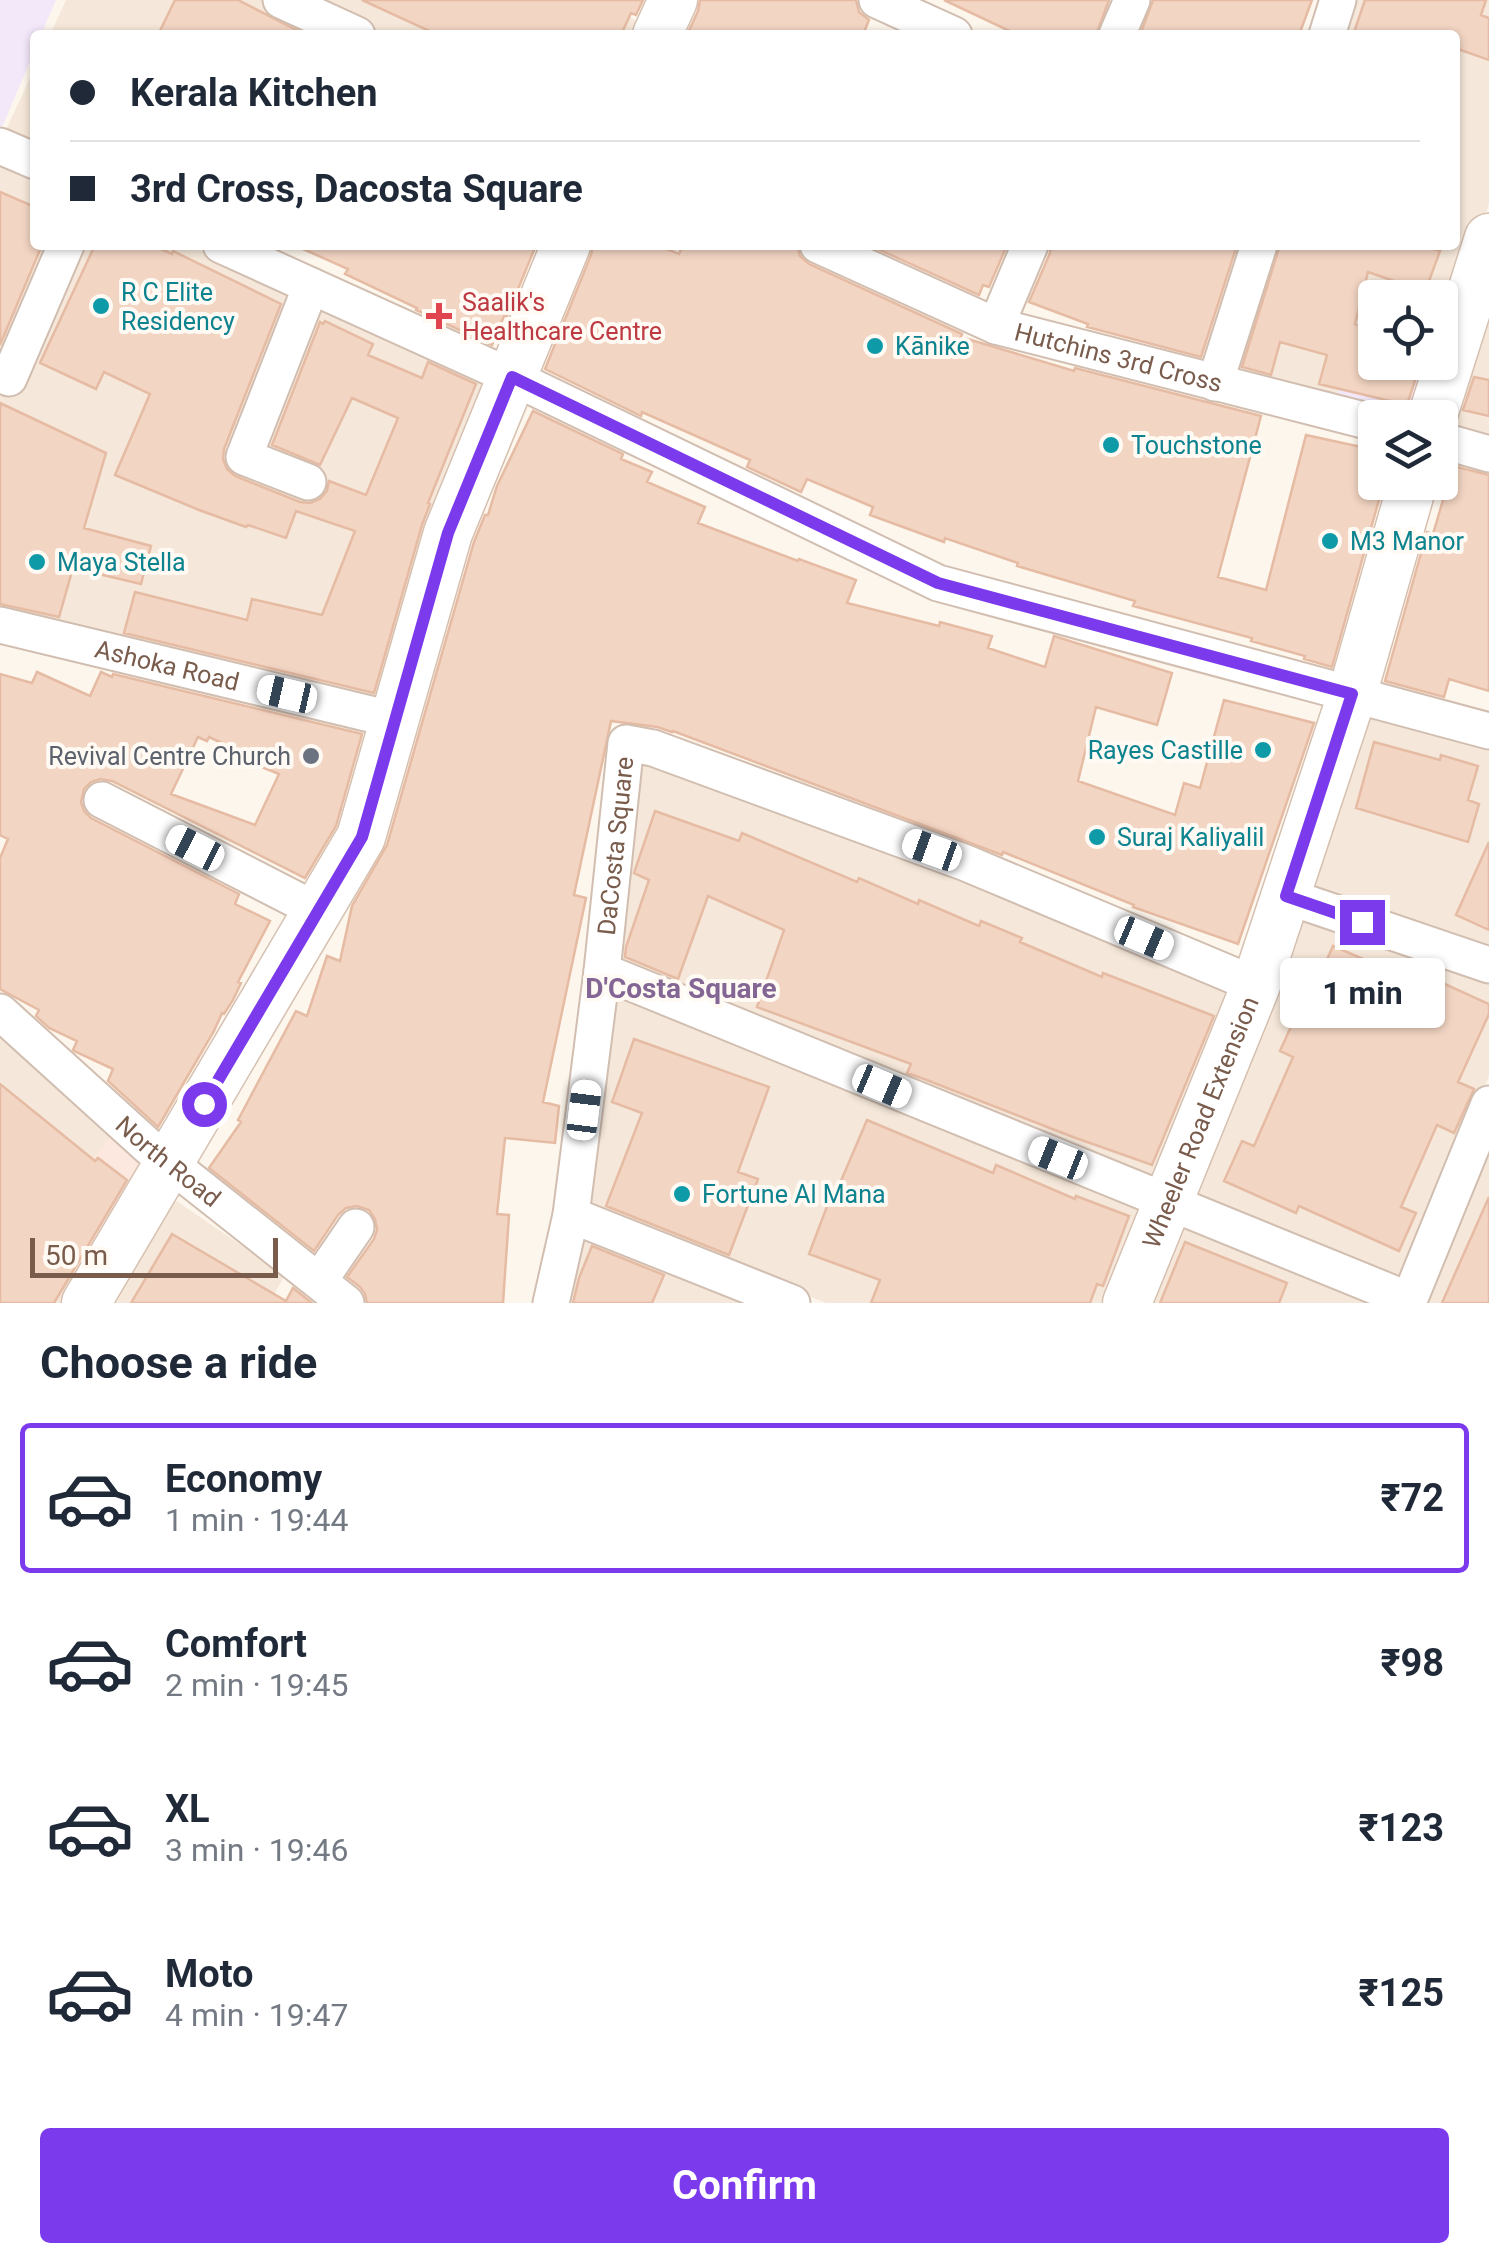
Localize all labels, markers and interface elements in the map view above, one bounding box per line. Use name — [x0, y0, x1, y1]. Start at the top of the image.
text: Kerala Kitchen — [130, 71, 378, 115]
text: 3rd Cross, Dacosta Square — [130, 167, 583, 211]
place label: R C Elite Residency — [121, 278, 235, 336]
map controls — [1358, 280, 1458, 500]
button: locate — [1358, 280, 1458, 380]
place label: Saalik's Healthcare Centre — [462, 288, 662, 346]
marker: R C Elite Residency — [90, 295, 112, 317]
marker: Saalik's Healthcare Centre — [426, 303, 452, 329]
street label: Hutchins 3rd Cross — [1012, 317, 1225, 398]
place label: Kānike — [895, 332, 970, 361]
marker: Kānike — [864, 335, 886, 357]
button: layers — [1358, 400, 1458, 500]
place label: Touchstone — [1131, 431, 1262, 460]
marker: Touchstone — [1100, 434, 1122, 456]
place label: M3 Manor — [1350, 527, 1465, 556]
marker: M3 Manor — [1319, 530, 1341, 552]
place label: Maya Stella — [57, 548, 186, 577]
marker: Maya Stella — [26, 551, 48, 573]
street label: Ashoka Road — [92, 634, 242, 697]
car — [254, 673, 320, 715]
place label: Rayes Castille — [1088, 736, 1243, 765]
marker: Rayes Castille — [1252, 739, 1274, 761]
place label: Revival Centre Church — [48, 742, 291, 771]
marker: Revival Centre Church — [300, 745, 322, 767]
street label: DaCosta Square — [591, 755, 639, 937]
car — [161, 821, 229, 875]
place label: Suraj Kaliyalil — [1117, 823, 1264, 852]
car — [899, 826, 965, 874]
marker: Suraj Kaliyalil — [1086, 826, 1108, 848]
route end — [1340, 900, 1385, 945]
car — [1111, 912, 1177, 964]
callout: 1 min — [1280, 957, 1444, 1027]
district label: D'Costa Square — [585, 972, 777, 1005]
text: 1 min — [1322, 974, 1403, 1012]
street label: Wheeler Road Extension — [1136, 992, 1264, 1252]
car — [849, 1060, 915, 1112]
car — [565, 1078, 603, 1142]
route start — [182, 1082, 227, 1127]
street label: North Road — [110, 1110, 226, 1213]
car — [1025, 1133, 1091, 1183]
place label: Fortune Al Mana — [702, 1180, 886, 1209]
marker: Fortune Al Mana — [671, 1183, 693, 1205]
scale bar — [30, 1233, 278, 1278]
text: 50 m — [45, 1239, 108, 1272]
text: Choose a ride — [40, 1336, 317, 1389]
icon: car — [45, 1453, 135, 1543]
text: Economy — [165, 1457, 322, 1501]
text: ₹72 — [1380, 1476, 1444, 1520]
text: 1 min · 19:44 — [165, 1501, 348, 1539]
icon: car — [45, 1618, 135, 1708]
text: Comfort — [165, 1622, 307, 1666]
text: ₹98 — [1380, 1641, 1444, 1685]
text: 2 min · 19:45 — [165, 1666, 348, 1704]
icon: car — [45, 1783, 135, 1873]
text: XL — [165, 1787, 210, 1831]
text: ₹123 — [1359, 1806, 1444, 1850]
text: 3 min · 19:46 — [165, 1831, 348, 1869]
icon: car — [45, 1948, 135, 2038]
text: Moto — [165, 1952, 254, 1996]
text: ₹125 — [1359, 1971, 1444, 2015]
text: 4 min · 19:47 — [165, 1996, 348, 2034]
button: Confirm — [40, 2128, 1449, 2243]

